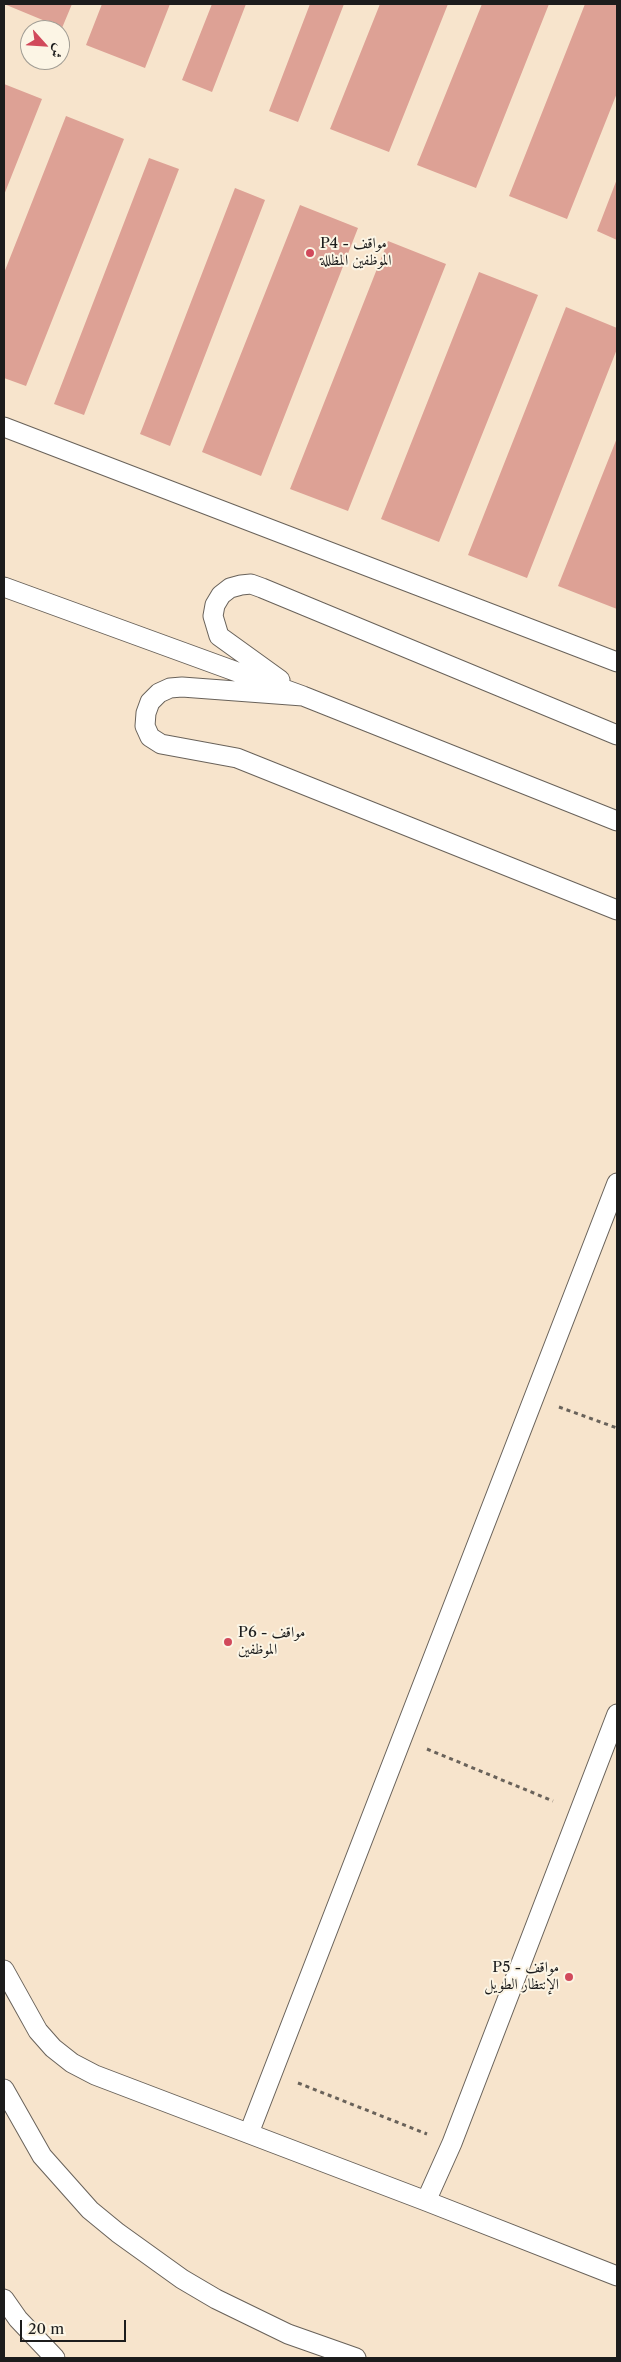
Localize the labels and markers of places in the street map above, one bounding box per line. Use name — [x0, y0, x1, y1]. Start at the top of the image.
place label: P4 - مواقف الموظفين المظللة — [320, 235, 391, 270]
marker: P4 - مواقف الموظفين المظللة — [304, 247, 316, 259]
place label: P6 - مواقف الموظفين — [238, 1624, 305, 1659]
marker: P6 - مواقف الموظفين — [222, 1636, 234, 1648]
place label: P5 - مواقف الإنتظار الطويل — [484, 1959, 559, 1994]
marker: P5 - مواقف الإنتظار الطويل — [563, 1971, 575, 1983]

